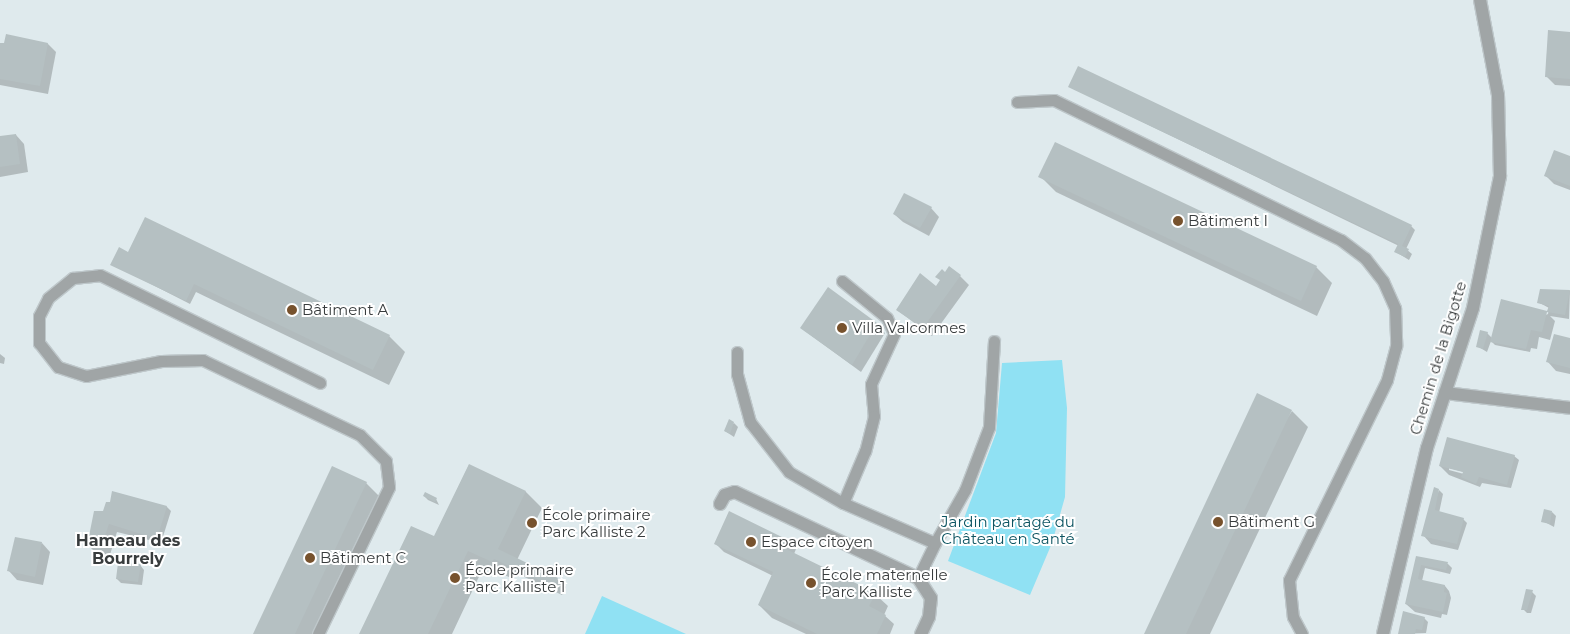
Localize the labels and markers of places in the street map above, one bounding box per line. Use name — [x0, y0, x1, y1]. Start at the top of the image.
place label: Bâtiment I — [1188, 212, 1268, 230]
marker: Bâtiment I — [1172, 215, 1184, 227]
place label: Bâtiment A — [302, 301, 388, 319]
marker: Bâtiment A — [286, 304, 298, 316]
place label: Villa Valcormes — [852, 319, 966, 337]
marker: Villa Valcormes — [836, 322, 848, 334]
place label: École primaire Parc Kalliste 2 — [542, 505, 650, 540]
place label: Bâtiment G — [1228, 513, 1315, 531]
marker: Bâtiment G — [1212, 516, 1224, 528]
marker: École primaire Parc Kalliste 2 — [526, 517, 538, 529]
place label: Espace citoyen — [761, 533, 873, 551]
marker: Espace citoyen — [745, 536, 757, 548]
place label: Bâtiment C — [320, 549, 406, 567]
marker: Bâtiment C — [304, 552, 316, 564]
place label: École primaire Parc Kalliste 1 — [465, 560, 573, 595]
place label: École maternelle Parc Kalliste — [821, 565, 948, 600]
marker: École primaire Parc Kalliste 1 — [449, 572, 461, 584]
marker: École maternelle Parc Kalliste — [805, 577, 817, 589]

